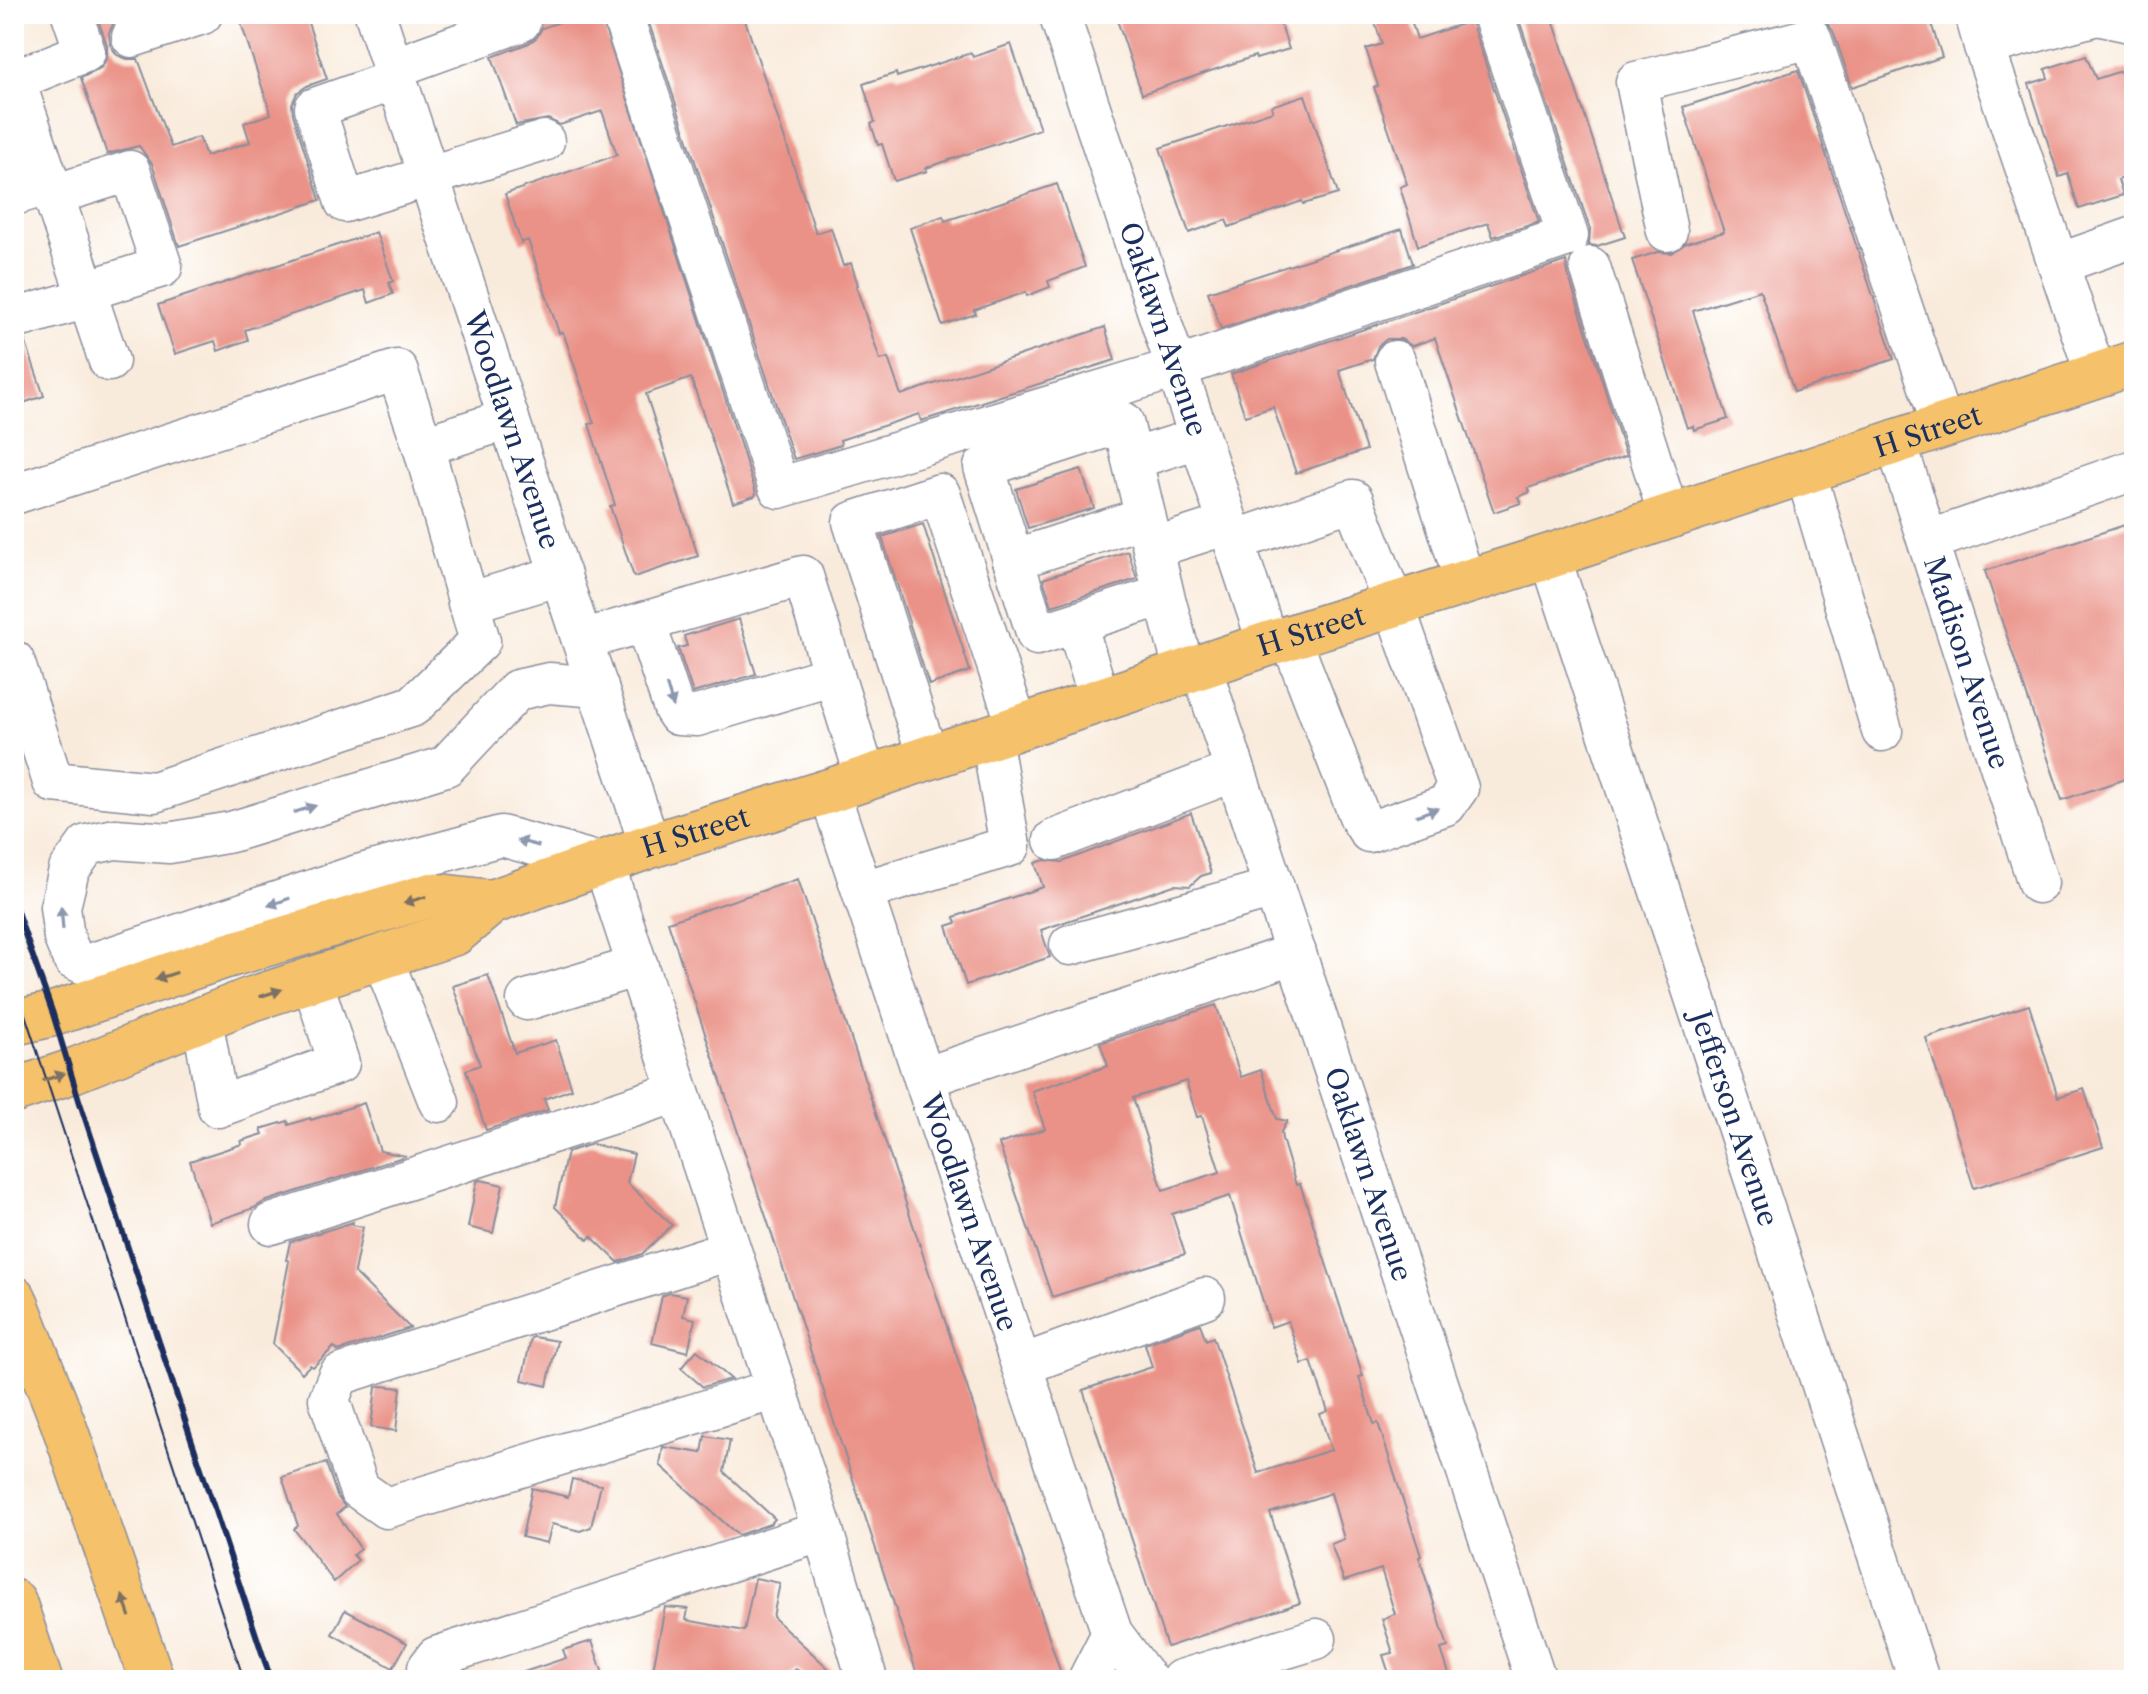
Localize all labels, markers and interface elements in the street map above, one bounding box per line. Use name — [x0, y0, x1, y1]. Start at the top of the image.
street label: Oaklawn Avenue — [1112, 218, 1215, 440]
street label: Woodlawn Avenue — [457, 306, 568, 553]
street label: H Street — [1870, 398, 1986, 465]
street label: Madison Avenue — [1917, 552, 2017, 773]
street label: H Street — [1253, 598, 1369, 663]
one-way arrow — [664, 684, 676, 708]
street label: H Street — [637, 800, 753, 865]
one-way arrow — [294, 802, 318, 815]
one-way arrow — [1416, 805, 1440, 817]
one-way arrow — [516, 837, 541, 849]
one-way arrow — [402, 894, 426, 907]
one-way arrow — [267, 896, 291, 908]
one-way arrow — [55, 905, 68, 930]
one-way arrow — [154, 971, 178, 983]
one-way arrow — [260, 986, 284, 999]
street label: Jefferson Avenue — [1682, 1003, 1786, 1230]
street label: Oaklawn Avenue — [1317, 1063, 1420, 1285]
one-way arrow — [43, 1070, 67, 1082]
street label: Woodlawn Avenue — [913, 1088, 1025, 1335]
one-way arrow — [120, 1594, 132, 1618]

